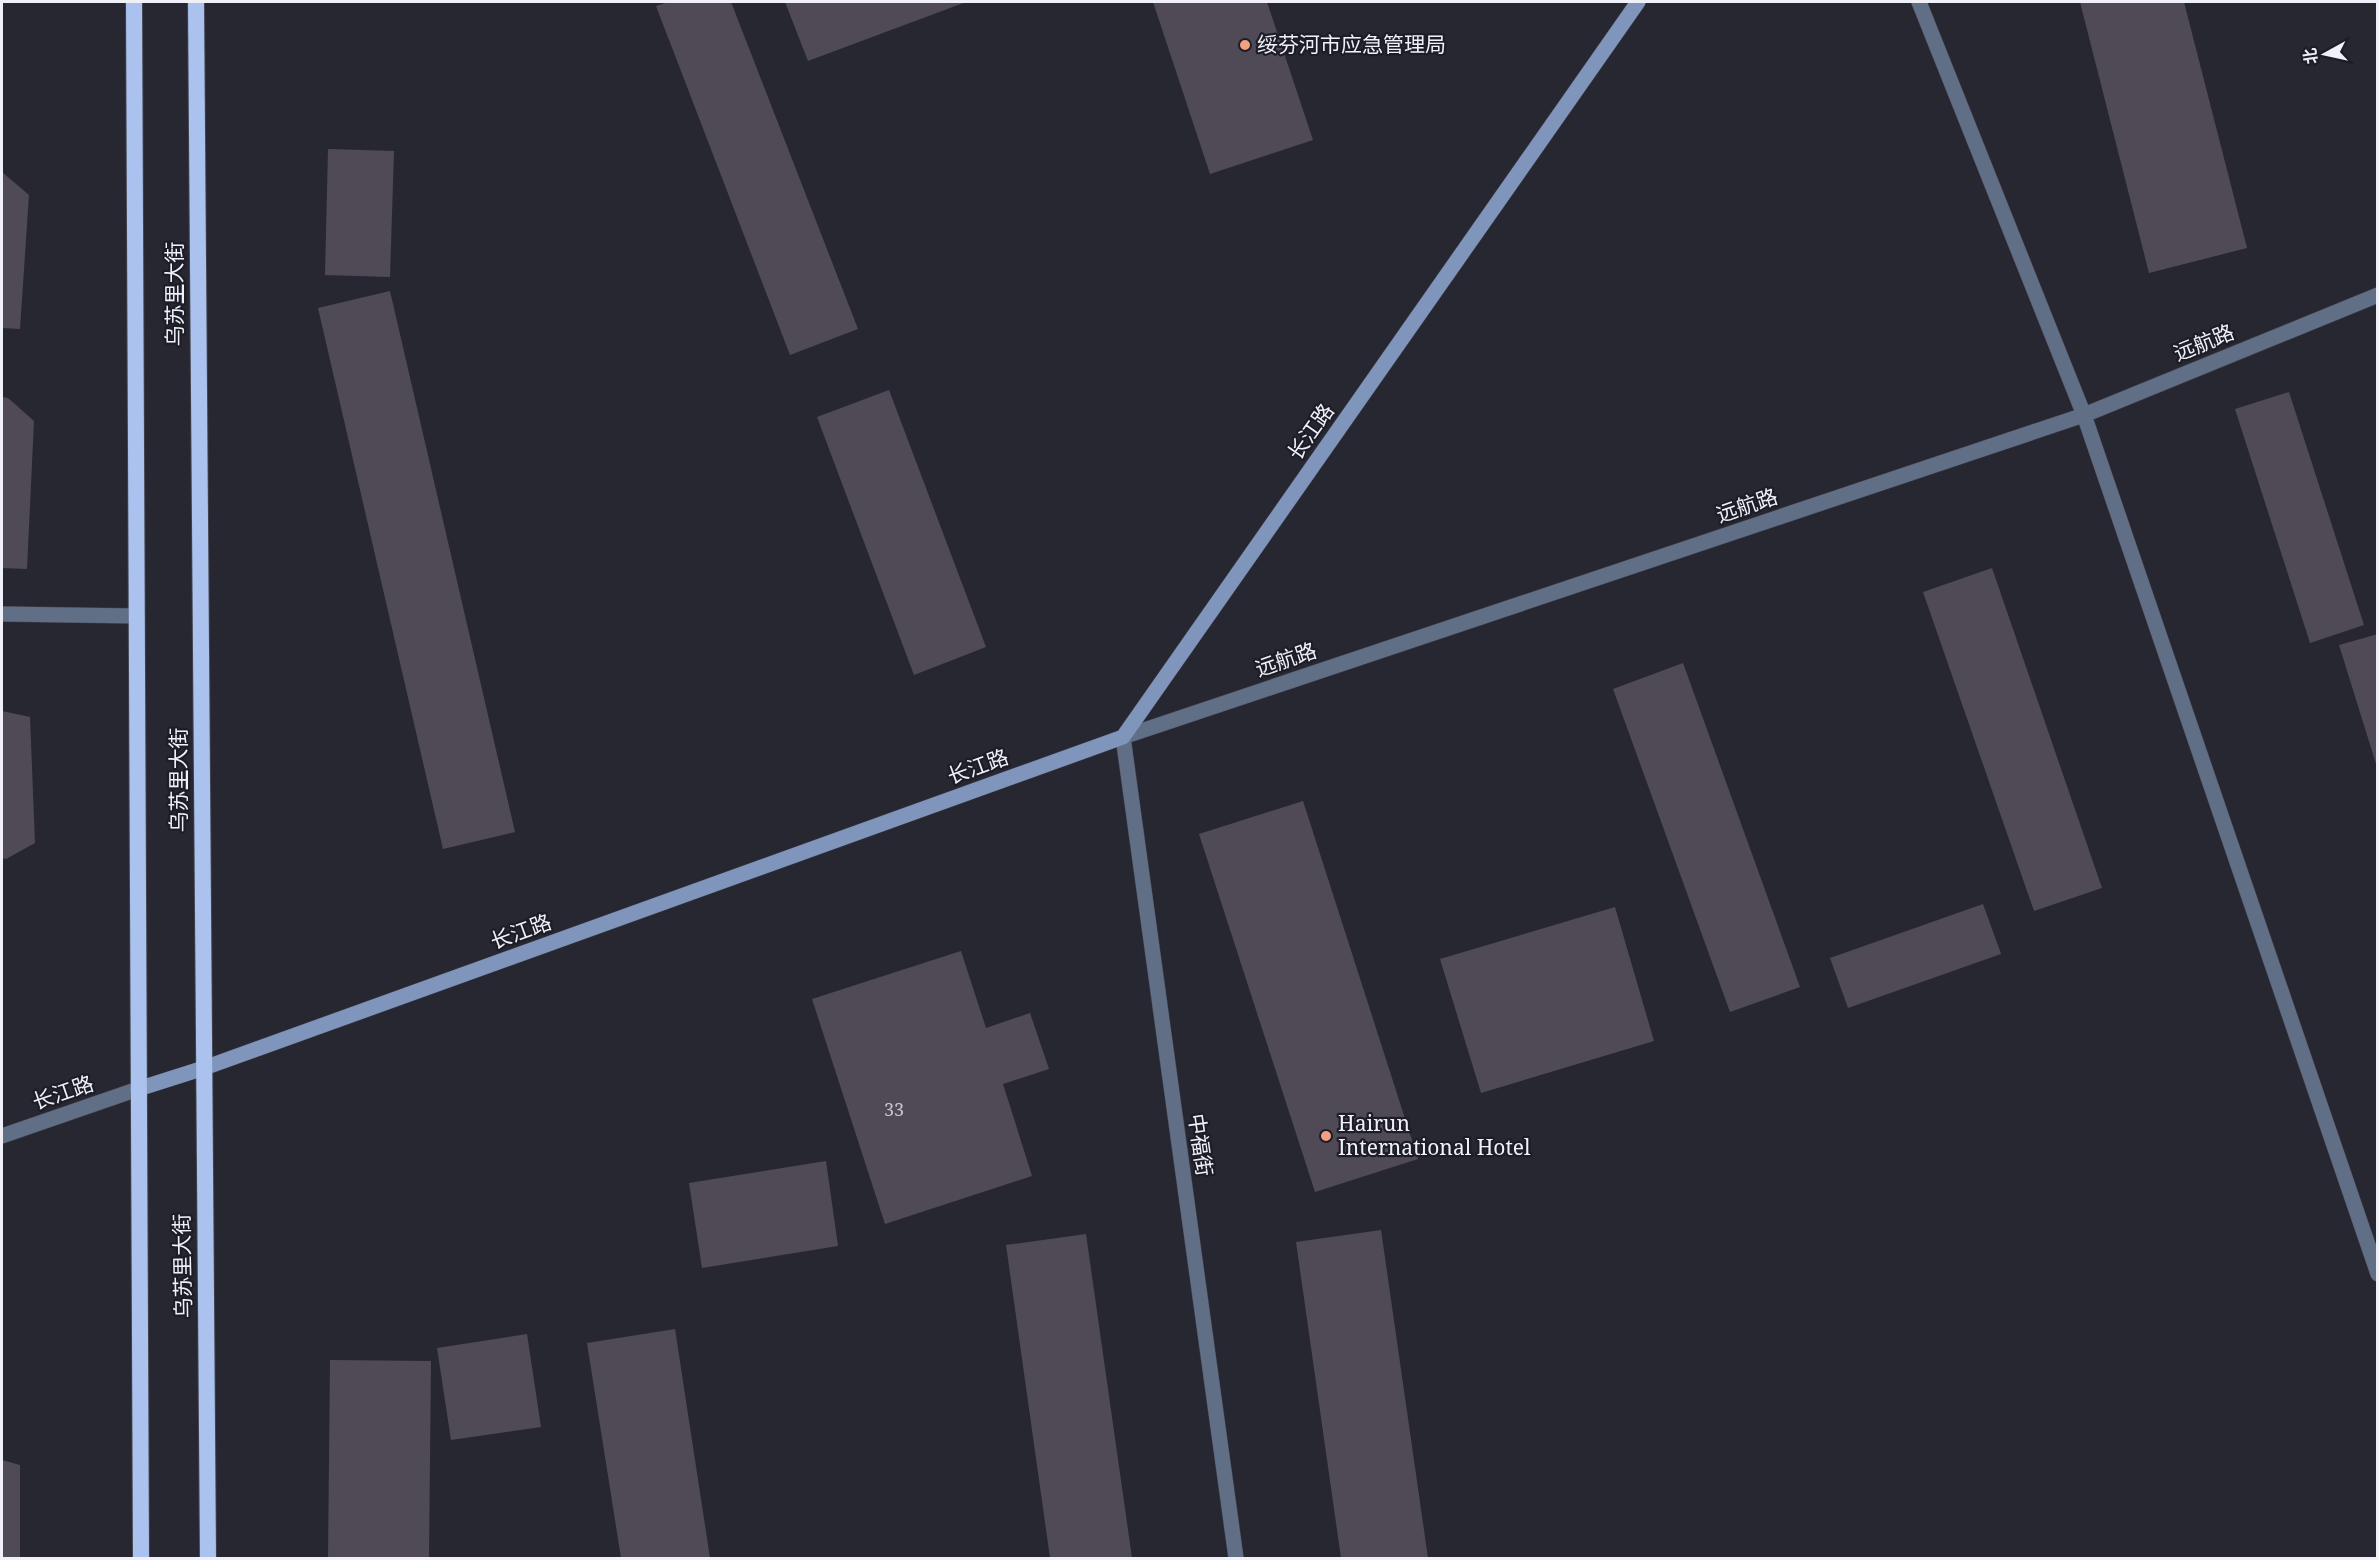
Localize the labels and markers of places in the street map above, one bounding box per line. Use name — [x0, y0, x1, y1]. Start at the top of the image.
place label: 绥芬河市应急管理局 — [1257, 30, 1446, 58]
marker: 绥芬河市应急管理局 — [1238, 38, 1252, 52]
place label: Hairun International Hotel — [1338, 1109, 1531, 1161]
marker: Hairun International Hotel — [1319, 1129, 1333, 1143]

